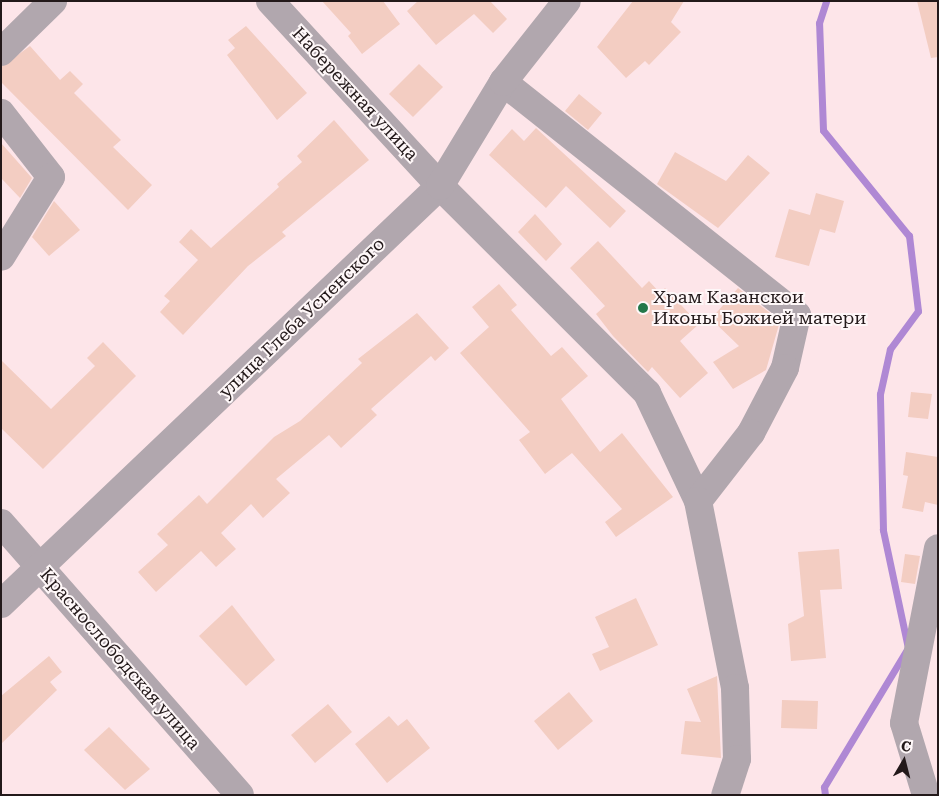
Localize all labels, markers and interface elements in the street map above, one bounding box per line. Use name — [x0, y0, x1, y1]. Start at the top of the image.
street label: Набережная улица — [288, 23, 422, 165]
street label: улица Глеба Успенского — [215, 233, 389, 403]
place label: Храм Казанскои Иконы Божией матери — [653, 287, 866, 330]
marker: Храм Казанскои Иконы Божией матери — [637, 302, 649, 314]
street label: Краснослободская улица — [35, 564, 205, 754]
north arrow — [879, 736, 929, 786]
text: С — [900, 738, 912, 755]

